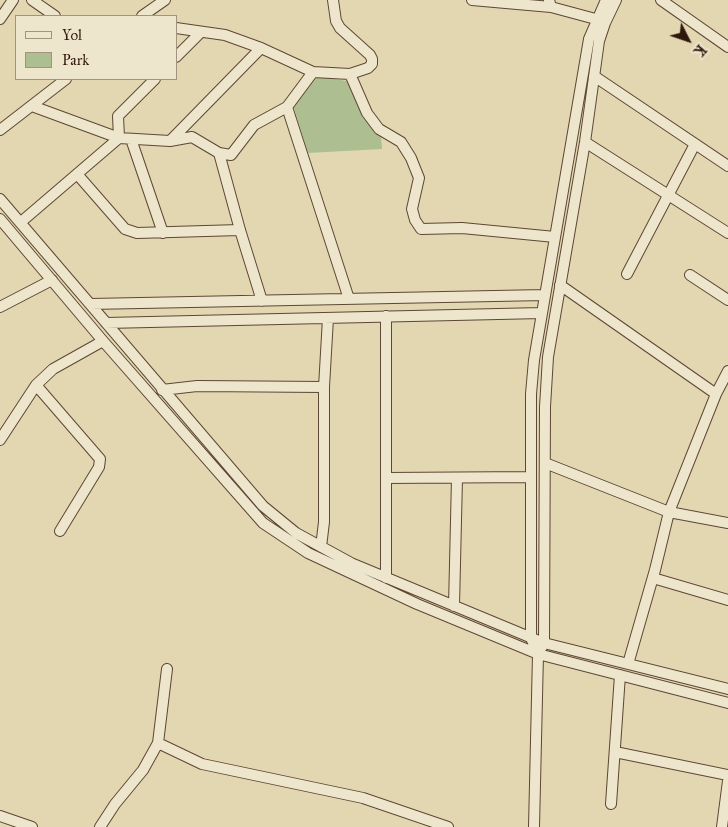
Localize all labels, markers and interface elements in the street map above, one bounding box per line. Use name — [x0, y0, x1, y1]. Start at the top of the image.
legend — [15, 15, 178, 80]
north arrow — [663, 15, 713, 65]
text: Yol — [62, 26, 82, 44]
text: K — [690, 41, 709, 59]
text: Park — [62, 51, 89, 69]

